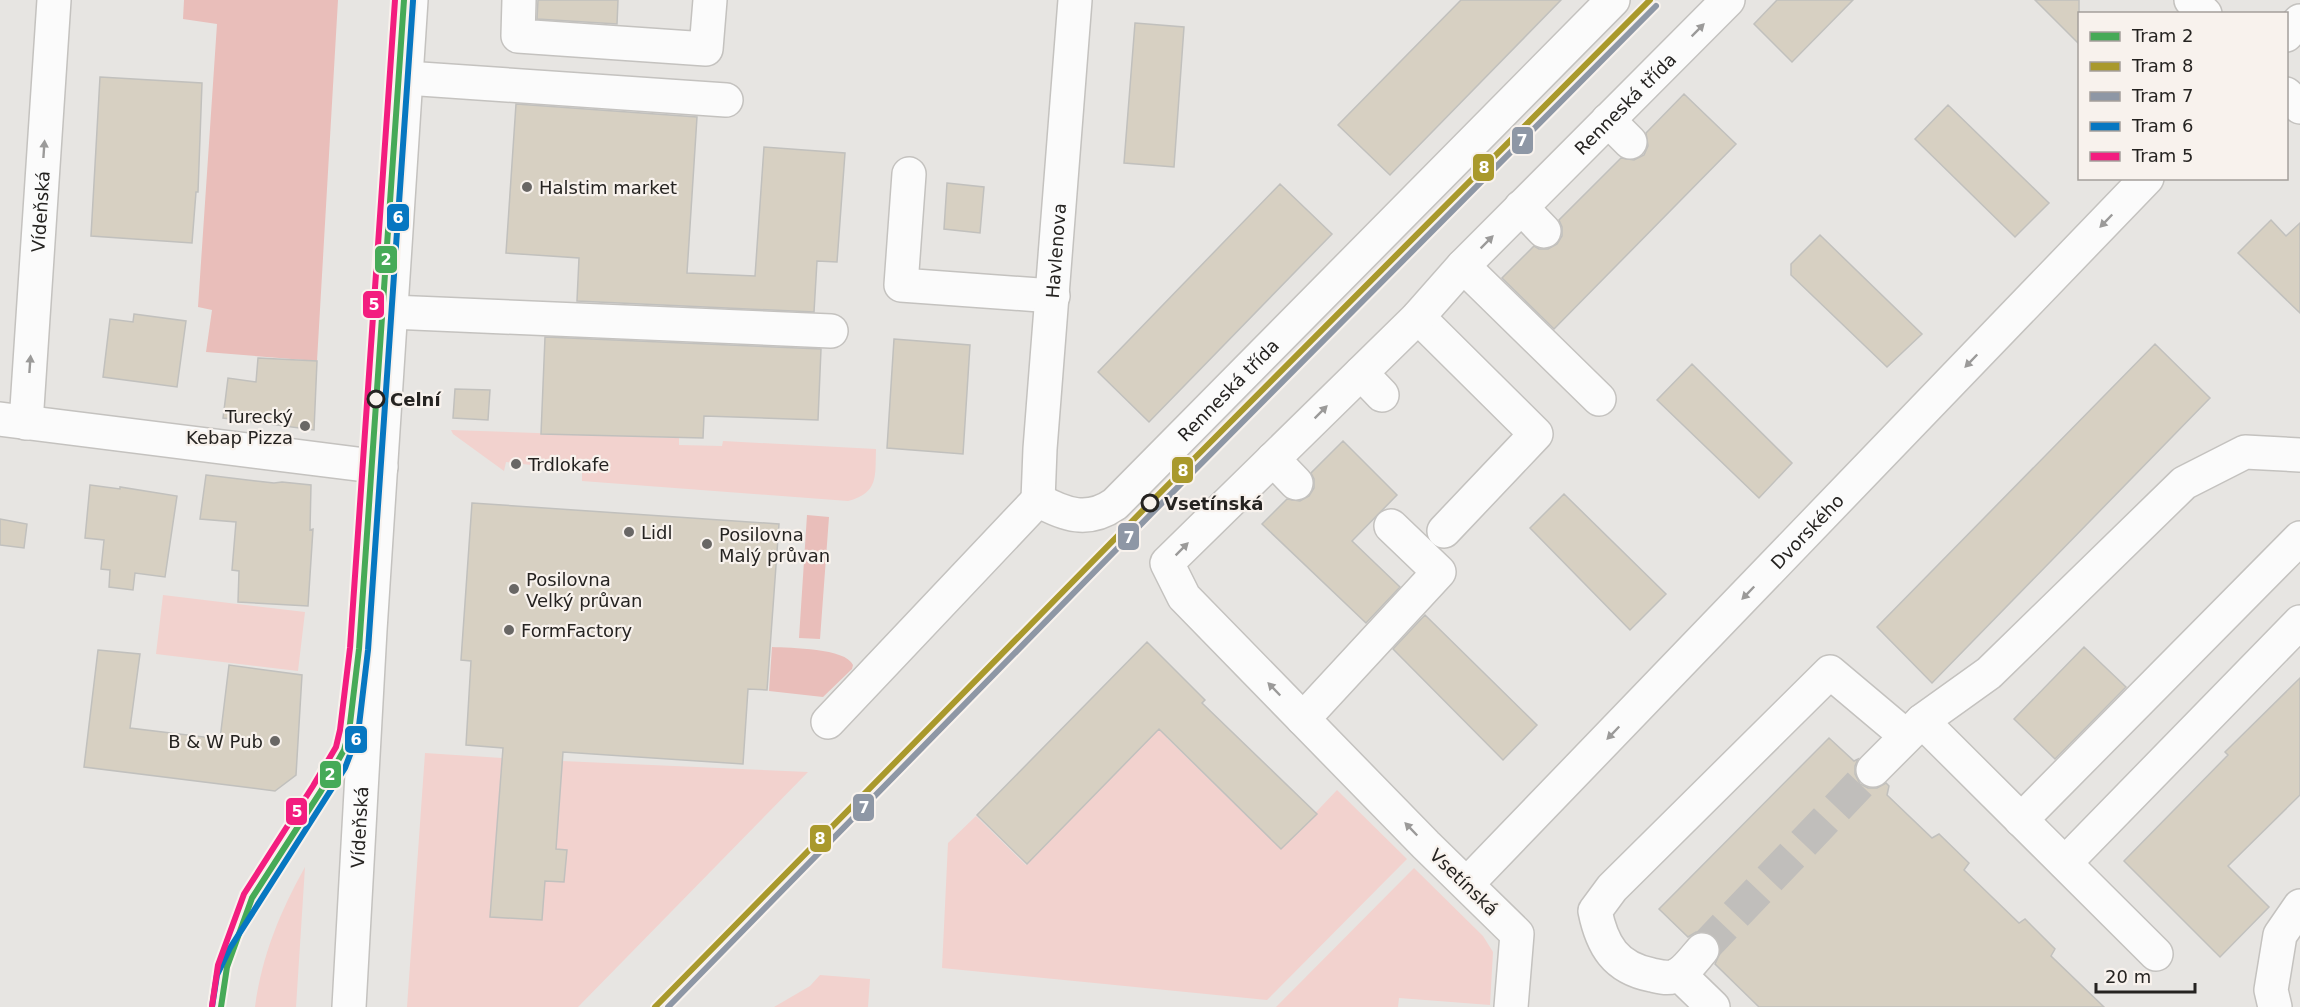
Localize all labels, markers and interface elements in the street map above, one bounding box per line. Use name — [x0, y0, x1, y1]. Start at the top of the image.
legend — [2078, 12, 2288, 180]
one-way arrow — [1691, 23, 1705, 37]
text: Tram 2 — [2131, 25, 2194, 46]
street label: Renneská třída — [1570, 48, 1680, 159]
text: Tram 8 — [2131, 55, 2194, 76]
text: Tram 7 — [2131, 85, 2194, 106]
text: Tram 6 — [2131, 115, 2194, 136]
line badge: 7 — [1511, 126, 1534, 155]
text: 7 — [1516, 131, 1528, 150]
one-way arrow — [40, 139, 49, 158]
text: Tram 5 — [2131, 145, 2194, 166]
line badge: 8 — [1472, 153, 1495, 182]
text: 8 — [1478, 158, 1490, 177]
street label: Vídeňská — [27, 170, 53, 253]
place label: Halstim market — [539, 177, 677, 198]
marker: Halstim market — [520, 180, 534, 194]
street label: Havlenova — [1041, 202, 1070, 299]
line badge: 6 — [386, 203, 410, 232]
text: 6 — [392, 208, 404, 227]
one-way arrow — [2099, 213, 2113, 228]
one-way arrow — [1479, 236, 1493, 250]
line badge: 2 — [374, 245, 398, 274]
text: 2 — [380, 250, 392, 269]
line badge: 5 — [362, 290, 385, 319]
text: 5 — [368, 295, 380, 314]
street label: Renneská třída — [1173, 334, 1283, 445]
one-way arrow — [1964, 354, 1978, 369]
one-way arrow — [26, 355, 35, 374]
place label: Celní — [390, 389, 441, 410]
marker: Celní — [367, 390, 385, 408]
one-way arrow — [1314, 405, 1328, 419]
place label: Turecký Kebap Pizza — [186, 406, 293, 448]
marker: Turecký Kebap Pizza — [298, 419, 312, 433]
place label: Trdlokafe — [527, 454, 609, 475]
line badge: 8 — [1171, 456, 1194, 484]
marker: Trdlokafe — [509, 457, 523, 471]
text: 8 — [1177, 461, 1189, 480]
street label: Dvorského — [1766, 489, 1848, 573]
place label: Vsetínská — [1164, 493, 1263, 514]
marker: Vsetínská — [1141, 494, 1159, 512]
place label: Lidl — [641, 522, 672, 543]
line badge: 7 — [1117, 522, 1140, 551]
place label: Posilovna Malý průvan — [719, 524, 830, 566]
marker: Lidl — [622, 525, 636, 539]
text: 7 — [1123, 528, 1135, 547]
marker: Posilovna Malý průvan — [700, 537, 714, 551]
one-way arrow — [1175, 542, 1189, 556]
place label: Posilovna Velký průvan — [526, 569, 642, 611]
marker: Posilovna Velký průvan — [507, 582, 521, 596]
one-way arrow — [1742, 585, 1756, 599]
place label: FormFactory — [521, 620, 632, 641]
marker: FormFactory — [502, 623, 516, 637]
one-way arrow — [1268, 683, 1282, 697]
line badge: 6 — [344, 725, 368, 754]
one-way arrow — [1607, 726, 1621, 740]
text: 6 — [350, 730, 362, 749]
place label: B & W Pub — [168, 731, 263, 752]
marker: B & W Pub — [268, 734, 282, 748]
line badge: 2 — [319, 760, 342, 789]
text: 2 — [324, 765, 336, 784]
street label: Vídeňská — [346, 786, 372, 869]
line badge: 7 — [852, 793, 875, 822]
line badge: 5 — [285, 797, 308, 826]
text: 7 — [858, 798, 870, 817]
text: 5 — [291, 802, 303, 821]
one-way arrow — [1404, 822, 1418, 836]
line badge: 8 — [809, 824, 832, 853]
text: 8 — [814, 829, 826, 848]
street label: Vsetínská — [1426, 844, 1502, 920]
scale bar — [2096, 956, 2195, 994]
text: 20 m — [2105, 966, 2151, 987]

